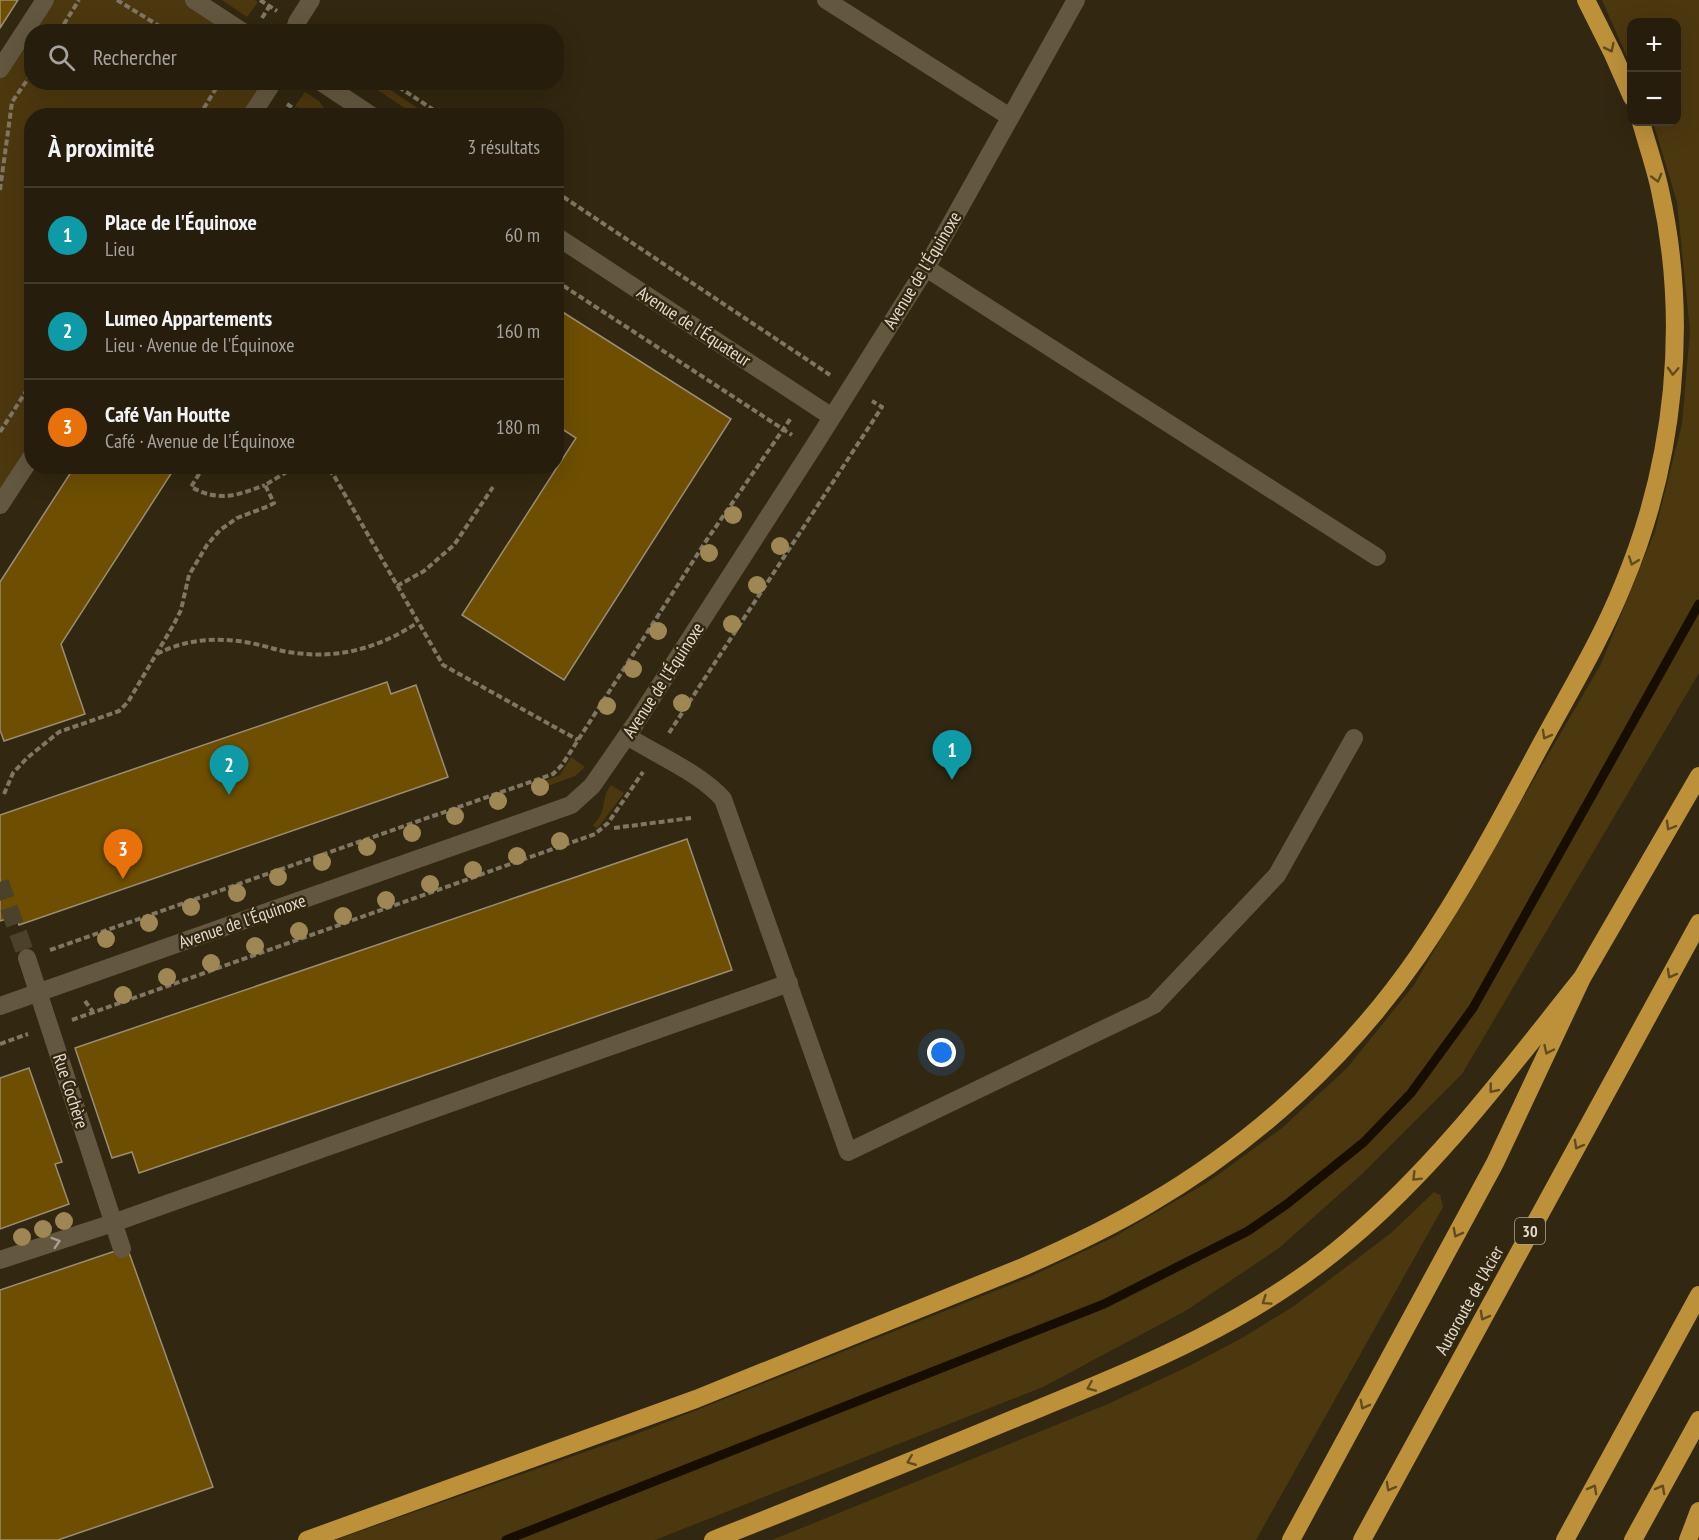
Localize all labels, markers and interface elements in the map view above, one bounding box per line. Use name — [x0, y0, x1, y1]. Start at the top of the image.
map controls — [1627, 18, 1681, 126]
button: + — [1627, 18, 1681, 72]
search box — [24, 24, 564, 90]
icon: search — [45, 41, 78, 74]
one-way arrow — [1603, 41, 1615, 52]
text: Rechercher — [93, 43, 177, 71]
button: − — [1627, 72, 1681, 126]
text: À proximité — [48, 131, 155, 164]
text: 3 résultats — [467, 134, 540, 160]
one-way arrow — [1650, 172, 1662, 183]
street label: Avenue de l'Équinoxe — [878, 207, 966, 333]
text: Place de l'Équinoxe — [105, 208, 257, 236]
text: 1 — [63, 222, 72, 248]
text: 60 m — [505, 222, 540, 248]
text: Lieu — [105, 236, 135, 262]
street label: Avenue de l'Équateur — [633, 281, 755, 371]
text: Lumeo Appartements — [105, 304, 272, 332]
text: 2 — [63, 318, 72, 344]
text: 160 m — [496, 318, 540, 344]
text: Lieu · Avenue de l'Équinoxe — [105, 332, 294, 358]
one-way arrow — [1667, 367, 1680, 376]
text: Café Van Houtte — [105, 400, 230, 428]
text: 3 — [63, 414, 72, 440]
text: 180 m — [496, 414, 540, 440]
text: Café · Avenue de l'Équinoxe — [105, 428, 295, 454]
one-way arrow — [1627, 555, 1640, 566]
street label: Avenue de l'Équinoxe — [617, 618, 709, 742]
one-way arrow — [1542, 729, 1553, 739]
pin: 1 — [932, 730, 972, 780]
pin: 2 — [210, 746, 248, 795]
one-way arrow — [1666, 820, 1677, 830]
pin: 3 — [104, 830, 142, 879]
street label: Avenue de l'Équinoxe — [175, 888, 309, 954]
one-way arrow — [1667, 968, 1678, 978]
your location — [927, 1038, 956, 1067]
one-way arrow — [1544, 1044, 1556, 1055]
street label: Rue Cochère — [48, 1051, 94, 1131]
one-way arrow — [1489, 1082, 1500, 1093]
one-way arrow — [1573, 1139, 1585, 1149]
one-way arrow — [1412, 1170, 1422, 1181]
road number: 30 — [1515, 1218, 1545, 1244]
one-way arrow — [1453, 1227, 1464, 1238]
one-way arrow — [50, 1236, 61, 1249]
street label: Autoroute de l'Acier — [1430, 1241, 1508, 1359]
one-way arrow — [1261, 1294, 1272, 1305]
one-way arrow — [1480, 1310, 1491, 1320]
one-way arrow — [1086, 1380, 1097, 1392]
one-way arrow — [1360, 1399, 1371, 1409]
one-way arrow — [906, 1454, 917, 1466]
one-way arrow — [1386, 1481, 1397, 1492]
one-way arrow — [1586, 1484, 1597, 1495]
one-way arrow — [1654, 1485, 1665, 1495]

